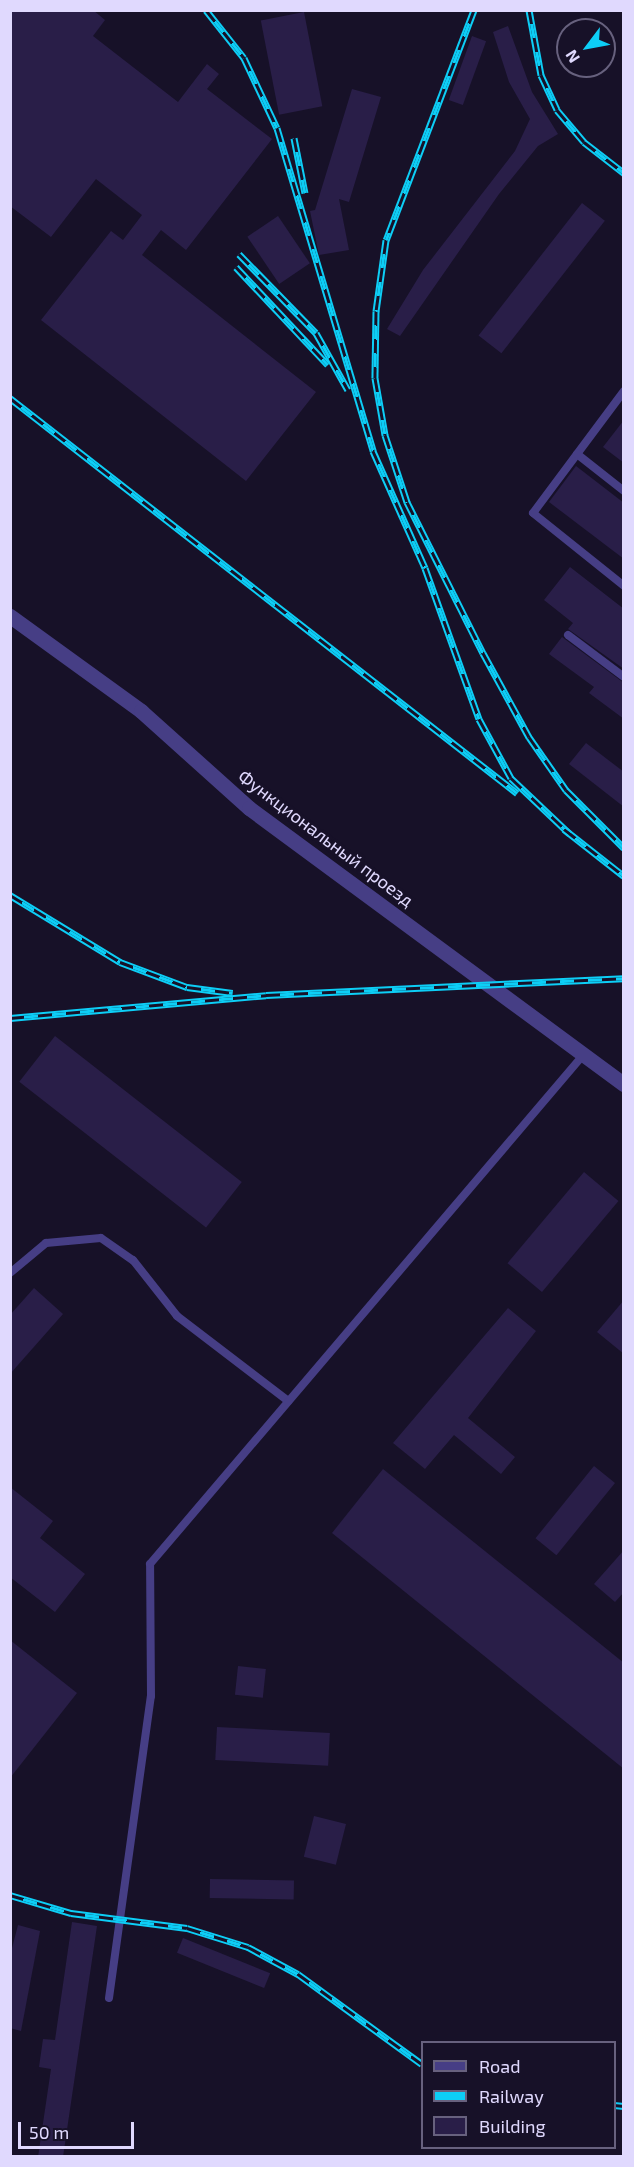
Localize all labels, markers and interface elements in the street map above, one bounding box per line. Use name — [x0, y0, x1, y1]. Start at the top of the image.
north arrow — [556, 18, 616, 78]
text: N — [561, 47, 583, 67]
street label: Функциональный проезд — [234, 765, 418, 911]
legend — [421, 2041, 616, 2149]
text: Road — [479, 2055, 520, 2077]
text: Railway — [479, 2085, 544, 2107]
scale bar — [21, 2110, 136, 2148]
text: Building — [479, 2115, 546, 2137]
text: 50 m — [29, 2121, 69, 2143]

